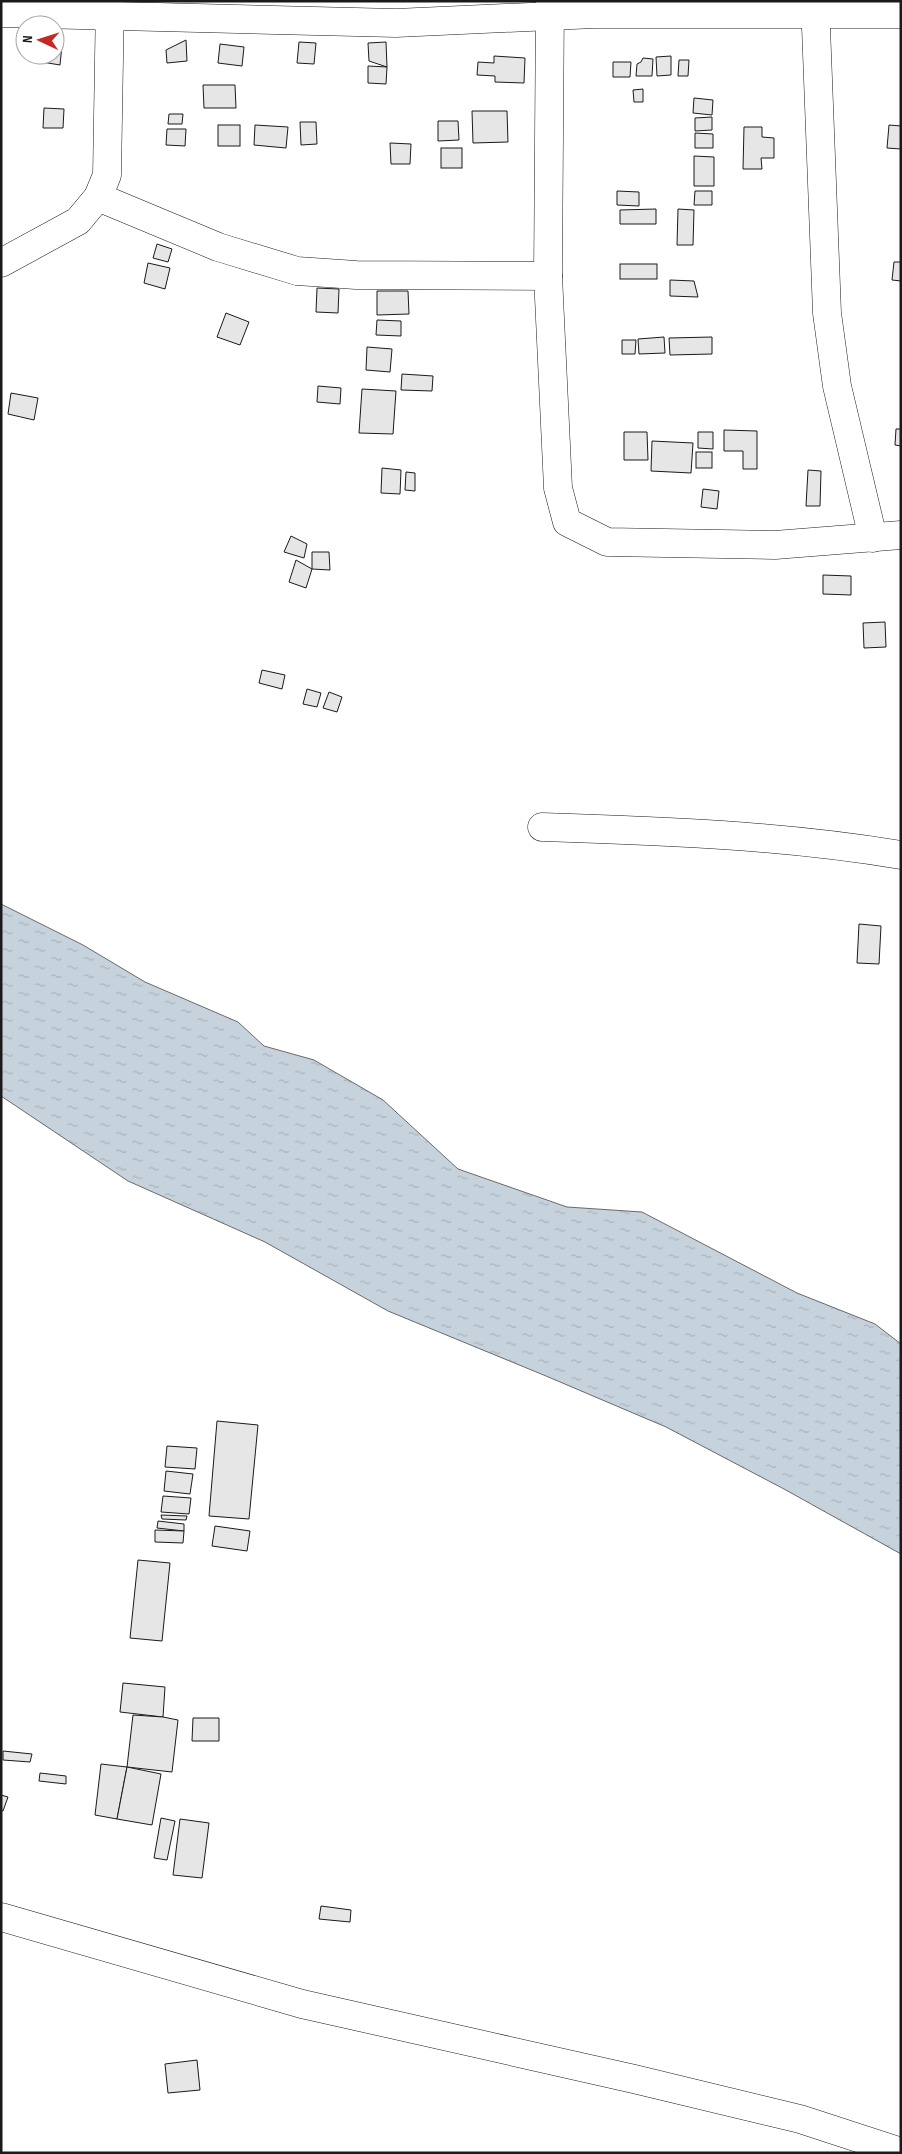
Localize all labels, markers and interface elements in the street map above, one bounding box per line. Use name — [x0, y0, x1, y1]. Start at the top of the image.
north arrow — [15, 15, 65, 65]
text: N — [19, 35, 36, 43]

